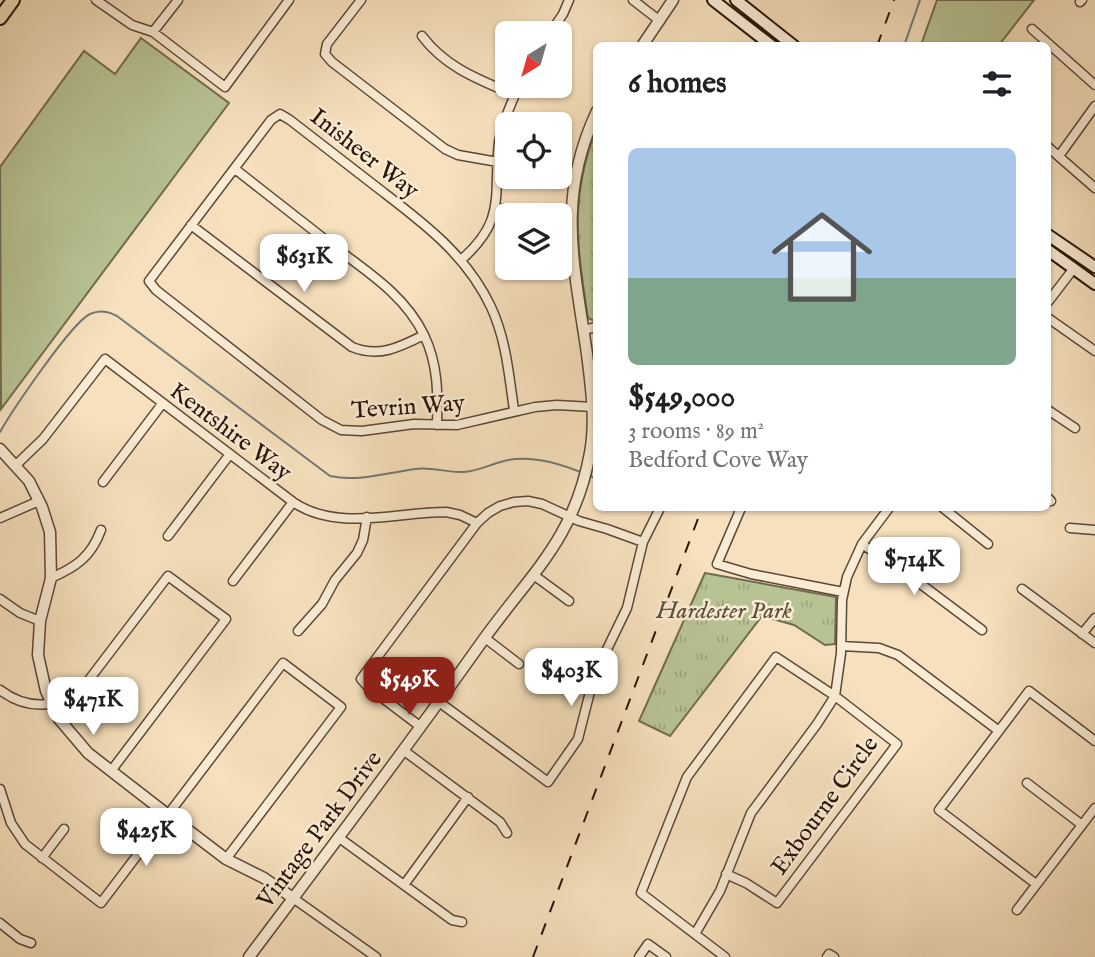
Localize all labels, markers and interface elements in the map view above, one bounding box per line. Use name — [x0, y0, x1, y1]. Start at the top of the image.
north arrow — [495, 21, 572, 98]
map controls — [495, 21, 572, 280]
text: 6 homes — [628, 65, 727, 103]
icon: filters — [978, 65, 1016, 103]
street label: Inisheer Way — [303, 102, 425, 207]
button: locate — [495, 112, 572, 189]
icon: home — [759, 194, 885, 320]
button: layers — [495, 203, 572, 280]
pin: $631K — [255, 234, 353, 294]
text: $631K — [276, 242, 332, 271]
street label: Kentshire Way — [163, 376, 298, 488]
text: $549,000 — [628, 379, 735, 417]
street label: Tevrin Way — [350, 388, 466, 427]
text: 3 rooms · 89 m² — [628, 417, 764, 446]
text: Bedford Cove Way — [628, 446, 808, 475]
pin: $714K — [865, 538, 963, 597]
text: $714K — [884, 545, 944, 574]
park label: Hardester Park — [655, 596, 792, 627]
pin: $403K — [522, 648, 620, 708]
text: $403K — [541, 656, 601, 685]
pin: $549K — [360, 658, 458, 717]
text: $549K — [380, 665, 438, 694]
pin: $471K — [44, 678, 142, 737]
text: $471K — [63, 685, 123, 714]
street label: Exbourne Circle — [764, 730, 886, 881]
street label: Vintage Park Drive — [250, 745, 390, 916]
pin: $425K — [97, 808, 195, 868]
text: $425K — [116, 816, 176, 845]

